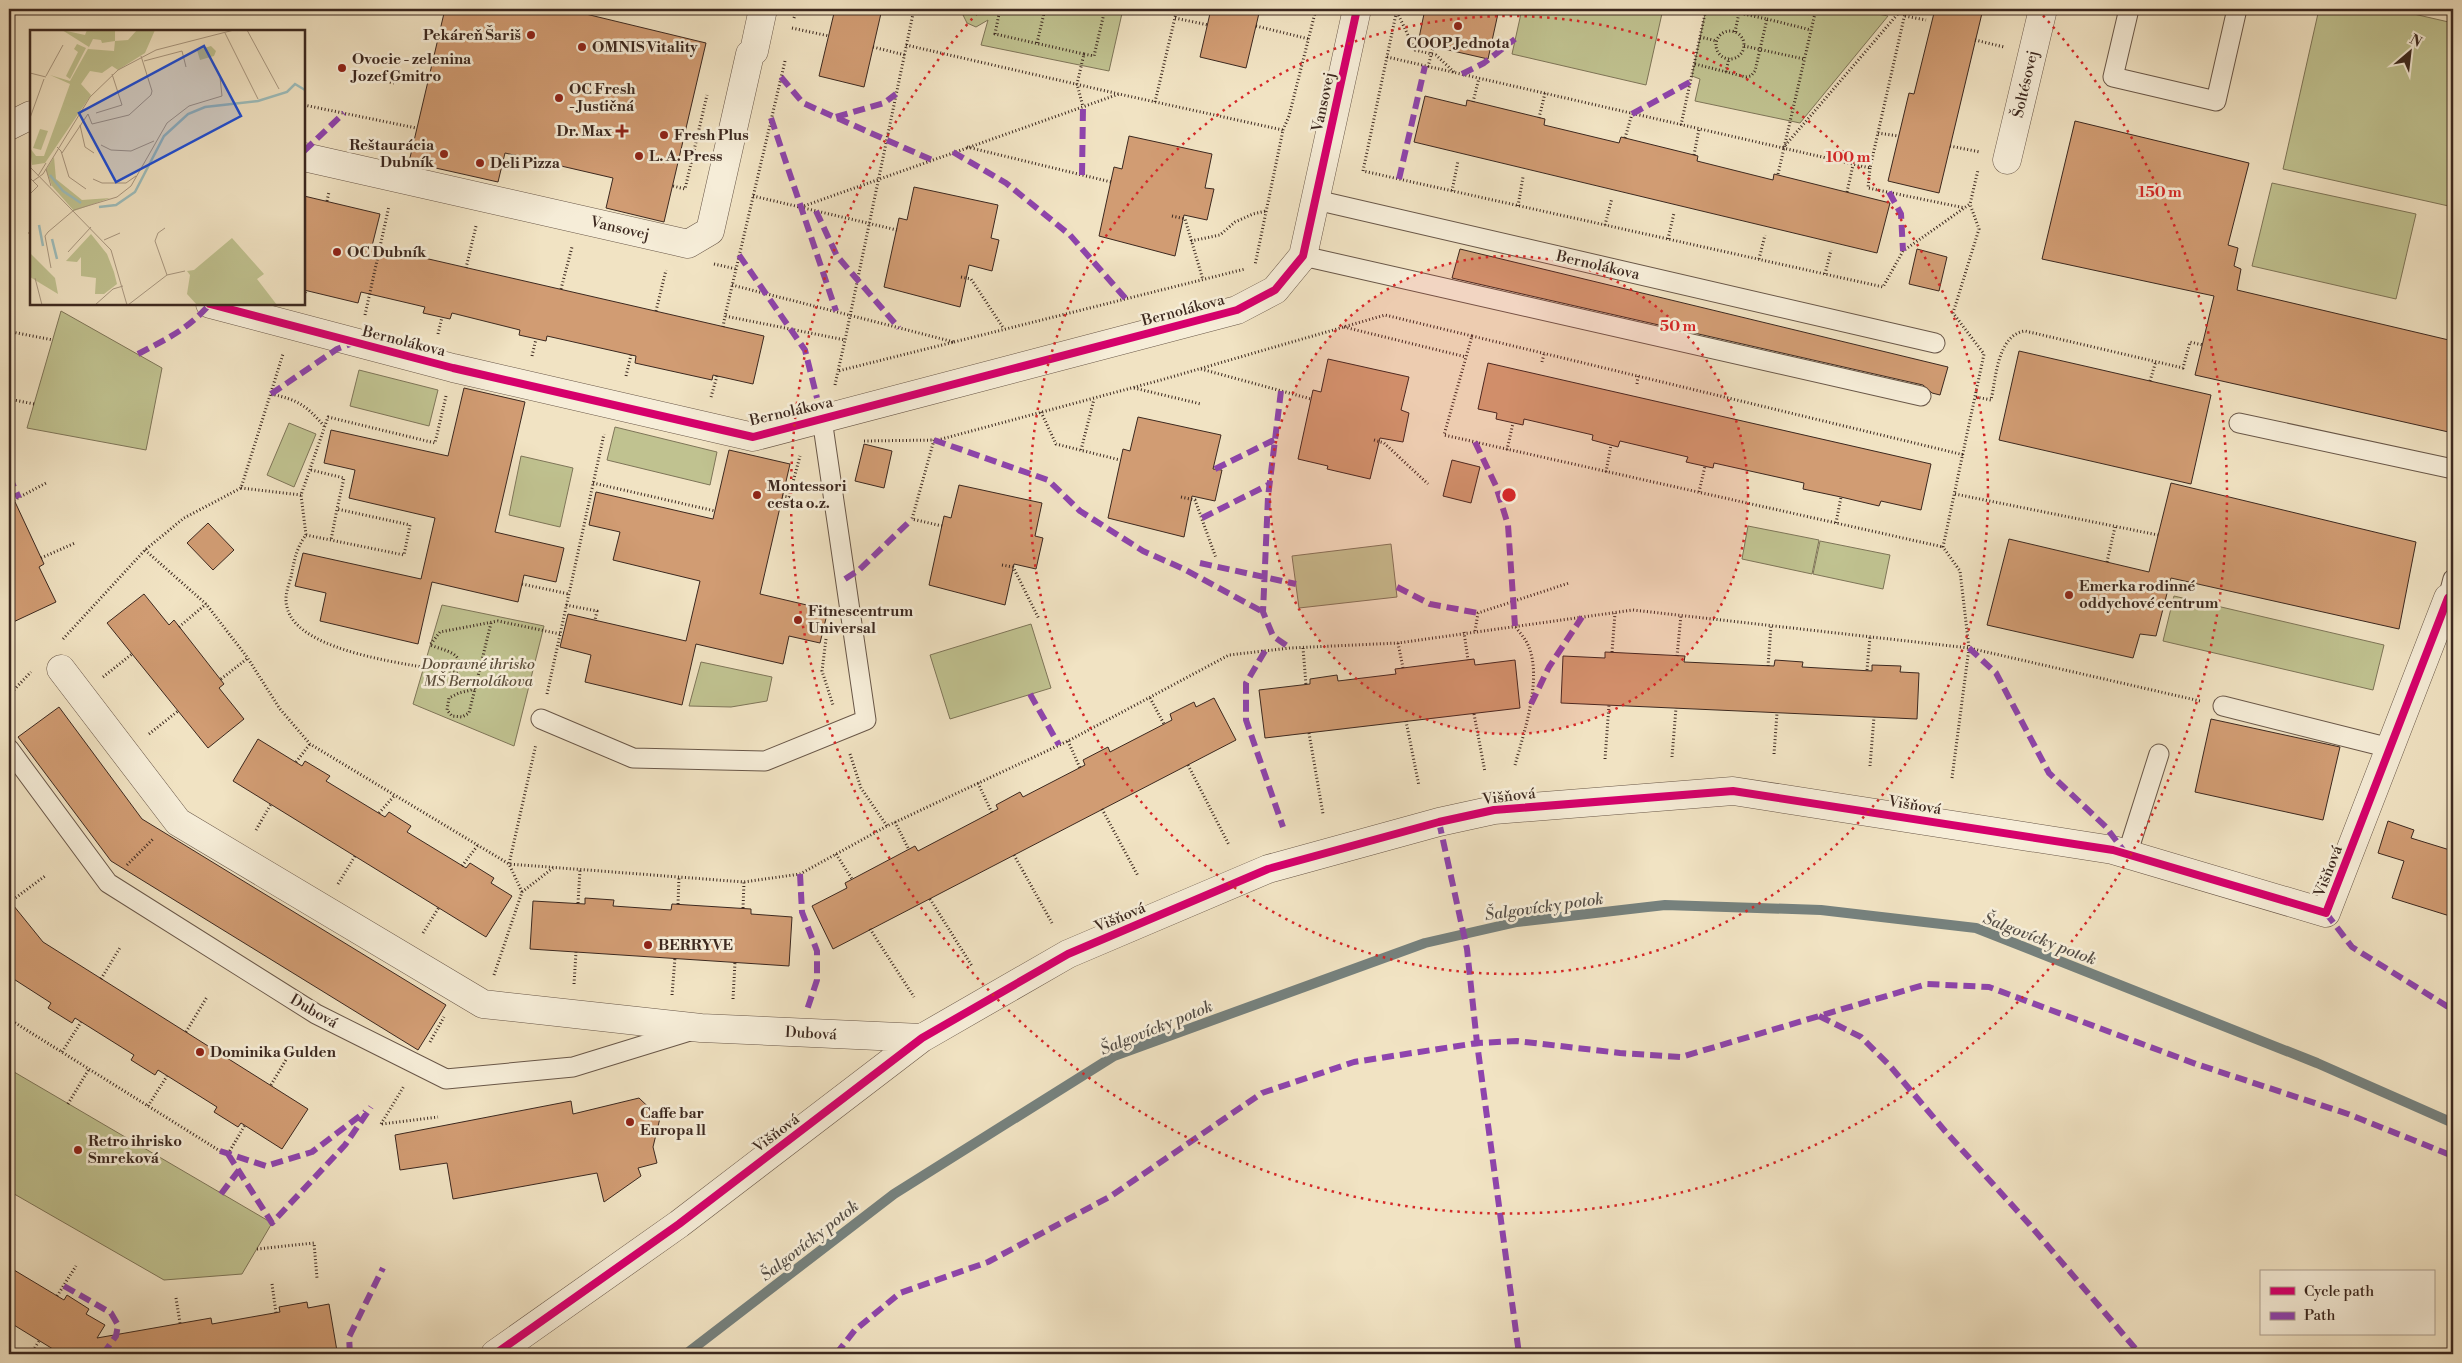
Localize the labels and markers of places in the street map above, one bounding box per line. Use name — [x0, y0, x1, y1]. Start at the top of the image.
marker: COOP Jednota — [1452, 20, 1464, 32]
place label: Pekáreň Šariš — [423, 25, 521, 45]
marker: Pekáreň Šariš — [525, 29, 537, 41]
place label: COOP Jednota — [1406, 34, 1511, 53]
place label: OMNIS Vitality — [592, 38, 698, 57]
marker: OMNIS Vitality — [576, 41, 588, 53]
place label: Ovocie - zelenina Jozef Gmitro — [350, 50, 472, 86]
marker: Ovocie - zelenina Jozef Gmitro — [336, 62, 348, 74]
place label: OC Fresh - Justičná — [569, 80, 636, 116]
marker: OC Fresh - Justičná — [553, 92, 565, 104]
place label: Dr. Max — [556, 122, 612, 141]
marker: Dr. Max — [616, 125, 628, 137]
place label: Fresh Plus — [674, 126, 749, 145]
marker: Fresh Plus — [658, 129, 670, 141]
place label: Reštaurácia Dubník — [349, 136, 435, 172]
place label: L. A. Press — [649, 147, 722, 166]
marker: Reštaurácia Dubník — [438, 148, 450, 160]
marker: L. A. Press — [633, 150, 645, 162]
place label: Deli Pizza — [490, 154, 561, 173]
marker: Deli Pizza — [474, 157, 486, 169]
place label: OC Dubník — [347, 243, 427, 262]
marker: OC Dubník — [331, 246, 343, 258]
place label: Montessori cesta o.z. — [767, 477, 847, 513]
centre of rings — [1500, 486, 1518, 504]
marker: Montessori cesta o.z. — [751, 489, 763, 501]
place label: Emerka rodinné oddychové centrum — [2079, 577, 2219, 613]
marker: Emerka rodinné oddychové centrum — [2063, 589, 2075, 601]
place label: Fitnescentrum Universal — [808, 602, 913, 638]
marker: Fitnescentrum Universal — [792, 614, 804, 626]
place label: BERRYVE — [658, 936, 733, 955]
marker: BERRYVE — [642, 939, 654, 951]
place label: Dominika Gulden — [210, 1043, 337, 1062]
marker: Dominika Gulden — [194, 1046, 206, 1058]
place label: Caffe bar Europa ll — [640, 1104, 706, 1140]
marker: Caffe bar Europa ll — [624, 1116, 636, 1128]
place label: Retro ihrisko Smreková — [88, 1132, 182, 1168]
marker: Retro ihrisko Smreková — [72, 1144, 84, 1156]

